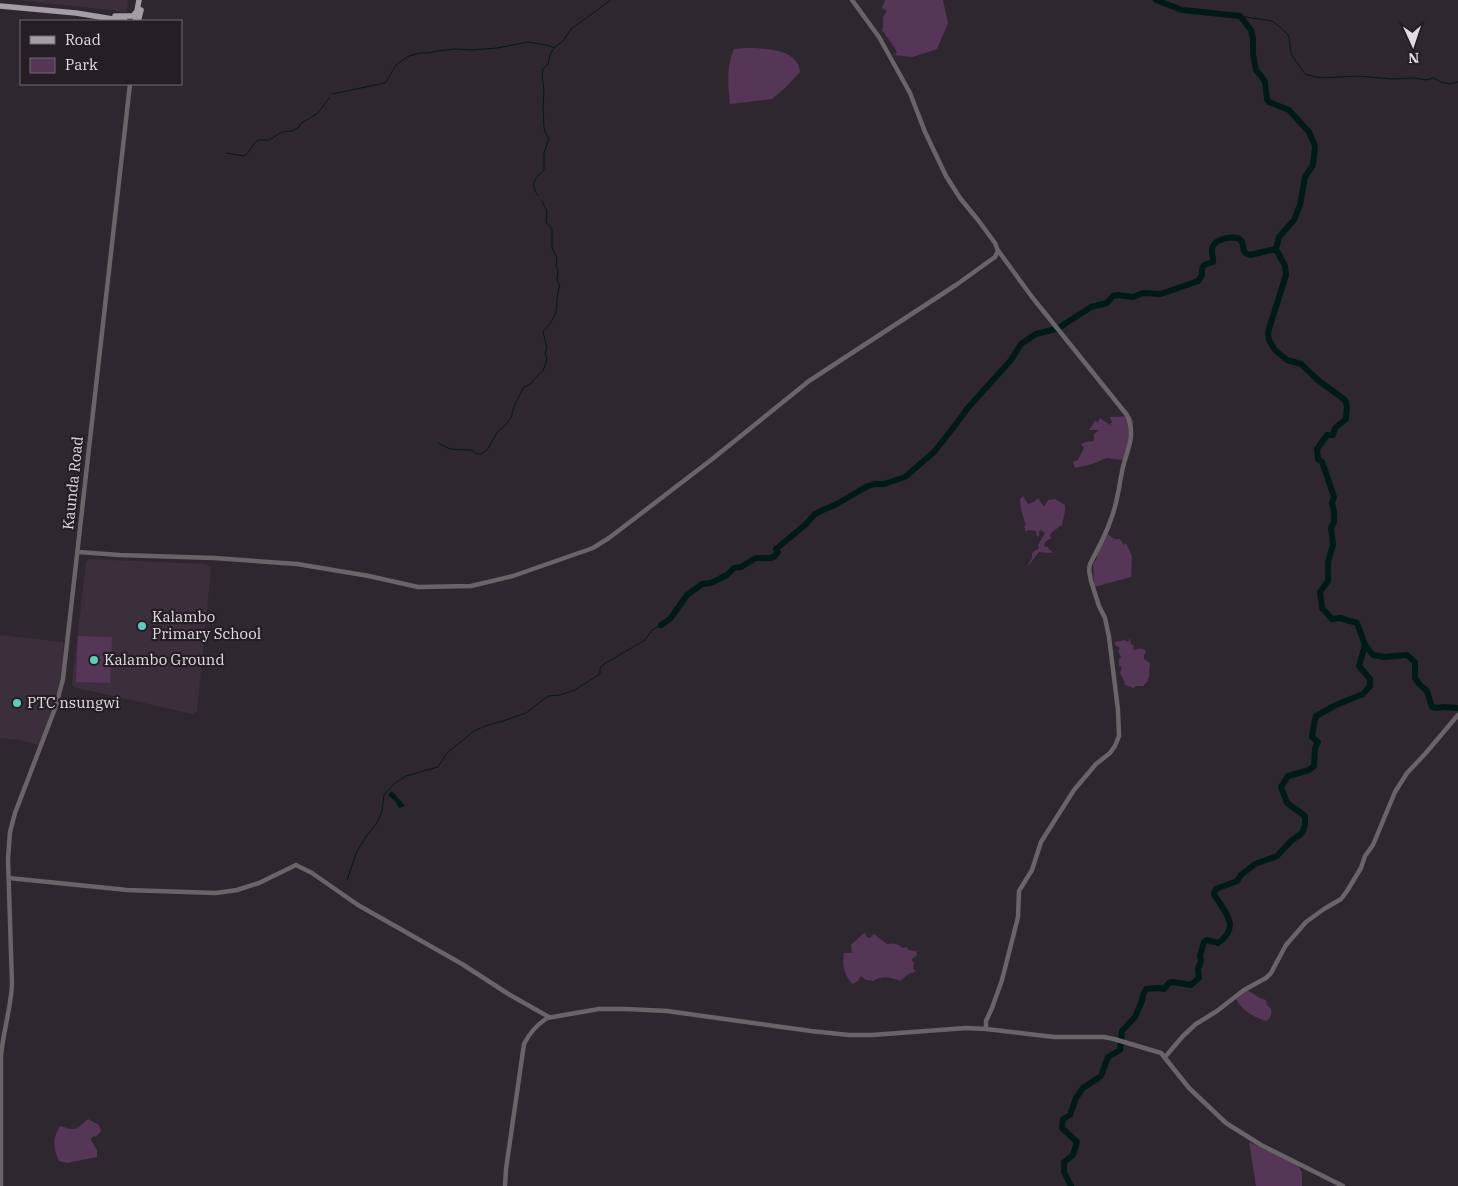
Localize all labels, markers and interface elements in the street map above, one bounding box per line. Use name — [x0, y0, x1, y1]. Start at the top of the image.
legend — [20, 20, 182, 85]
north arrow — [1388, 20, 1438, 70]
text: Road — [65, 30, 101, 49]
text: N — [1408, 49, 1420, 67]
text: Park — [65, 55, 98, 74]
street label: Kaunda Road — [58, 435, 87, 531]
place label: Kalambo Primary School — [152, 607, 261, 643]
marker: Kalambo Primary School — [136, 620, 148, 632]
place label: Kalambo Ground — [104, 650, 225, 669]
marker: Kalambo Ground — [88, 654, 100, 666]
place label: PTC nsungwi — [27, 693, 120, 712]
marker: PTC nsungwi — [11, 697, 23, 709]

